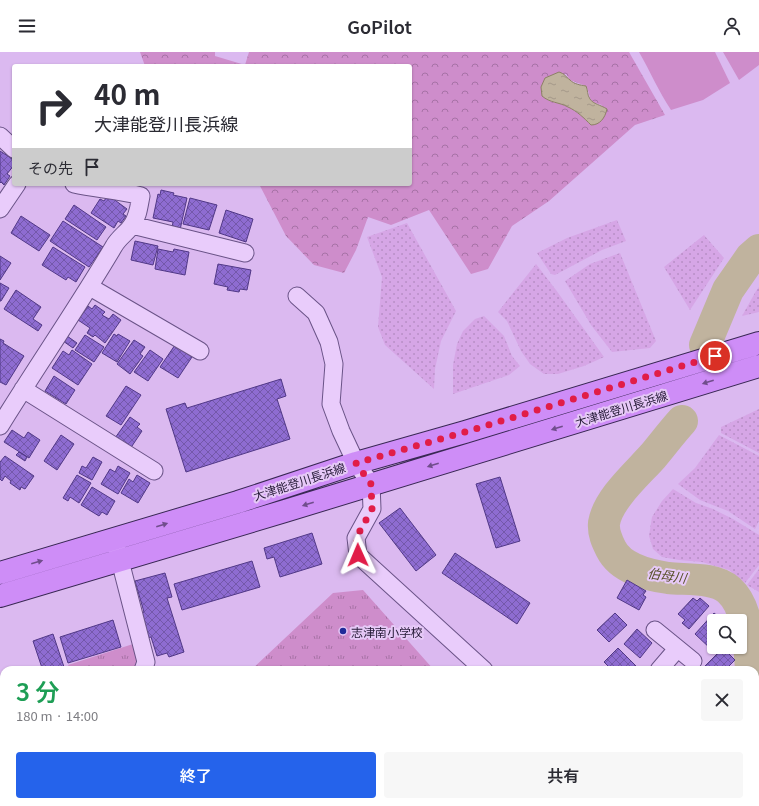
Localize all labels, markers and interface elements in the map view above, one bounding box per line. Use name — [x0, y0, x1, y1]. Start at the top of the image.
text: GoPilot — [347, 13, 412, 39]
icon: menu — [16, 15, 38, 37]
icon: person — [721, 15, 743, 37]
text: 40 m — [94, 73, 160, 113]
icon: right — [28, 80, 80, 132]
text: 大津能登川長浜線 — [94, 110, 238, 136]
icon: arrive — [81, 156, 103, 178]
text: その先 — [28, 157, 73, 178]
pin — [698, 339, 732, 373]
icon: arrive — [704, 345, 726, 367]
one-way arrow — [702, 379, 714, 385]
street label: 大津能登川長浜線 — [573, 386, 669, 430]
one-way arrow — [551, 425, 563, 431]
street label: 大津能登川長浜線 — [251, 458, 347, 504]
one-way arrow — [426, 462, 438, 468]
one-way arrow — [302, 501, 314, 507]
one-way arrow — [156, 522, 168, 528]
position arrow — [337, 534, 379, 576]
one-way arrow — [32, 559, 44, 565]
water label: 伯母川 — [646, 563, 690, 587]
map controls — [707, 614, 747, 654]
button: search — [707, 614, 747, 654]
place label: 志津南小学校 — [351, 623, 423, 640]
marker: 志津南小学校 — [338, 626, 348, 636]
text: 3 分 — [16, 673, 59, 708]
button: close — [701, 679, 743, 721]
text: 180 m · 14:00 — [16, 706, 98, 725]
button: 終了 — [16, 752, 376, 798]
button: 共有 — [384, 752, 743, 798]

